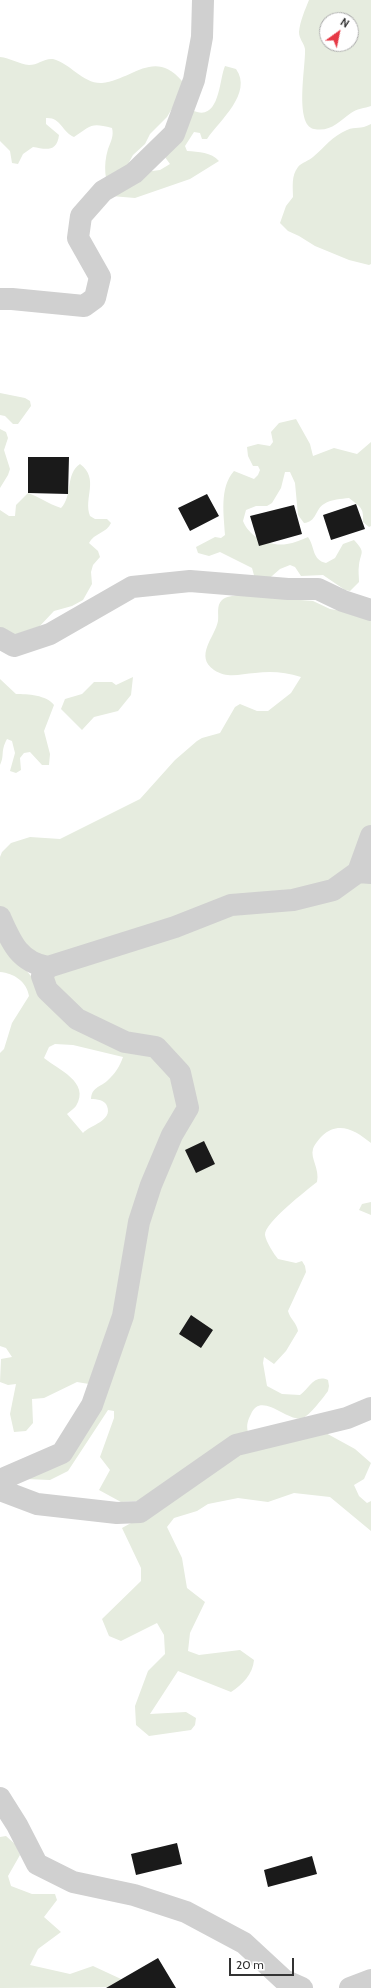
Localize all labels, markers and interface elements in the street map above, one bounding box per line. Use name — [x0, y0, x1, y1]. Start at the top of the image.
north arrow — [319, 12, 359, 52]
text: N — [338, 15, 352, 31]
scale bar — [231, 1950, 296, 1976]
text: 20 m — [236, 1957, 264, 1972]

